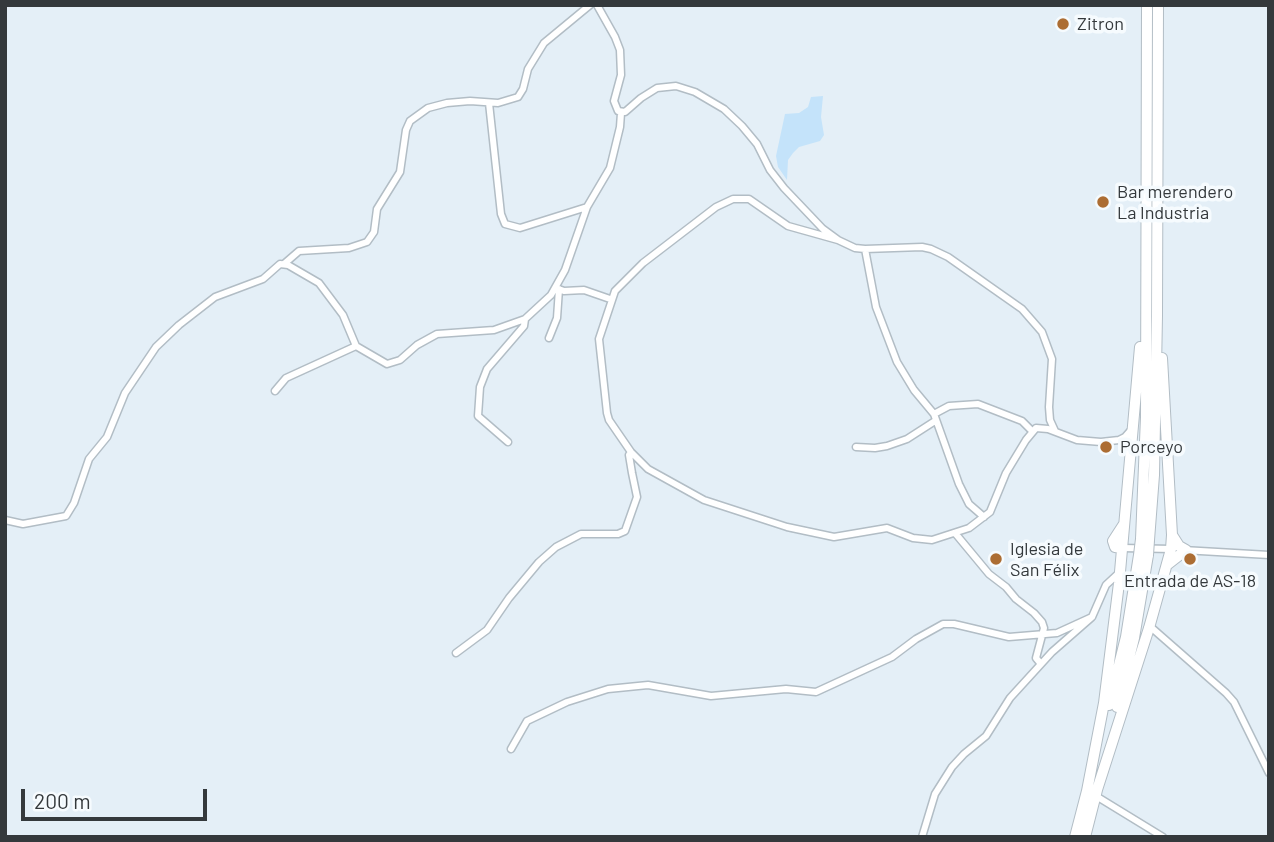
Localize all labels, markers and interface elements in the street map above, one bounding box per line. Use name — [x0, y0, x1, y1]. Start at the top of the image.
place label: Zitron — [1077, 13, 1124, 35]
marker: Zitron — [1055, 16, 1071, 32]
place label: Bar merendero La Industria — [1117, 181, 1233, 224]
marker: Bar merendero La Industria — [1095, 194, 1111, 210]
place label: Porceyo — [1120, 436, 1183, 458]
marker: Porceyo — [1098, 439, 1114, 455]
place label: Iglesia de San Félix — [1010, 538, 1083, 580]
marker: Iglesia de San Félix — [988, 551, 1004, 567]
marker: Entrada de AS-18 — [1182, 551, 1198, 567]
place label: Entrada de AS-18 — [1124, 570, 1256, 592]
scale bar — [24, 776, 210, 820]
text: 200 m — [34, 788, 91, 813]

